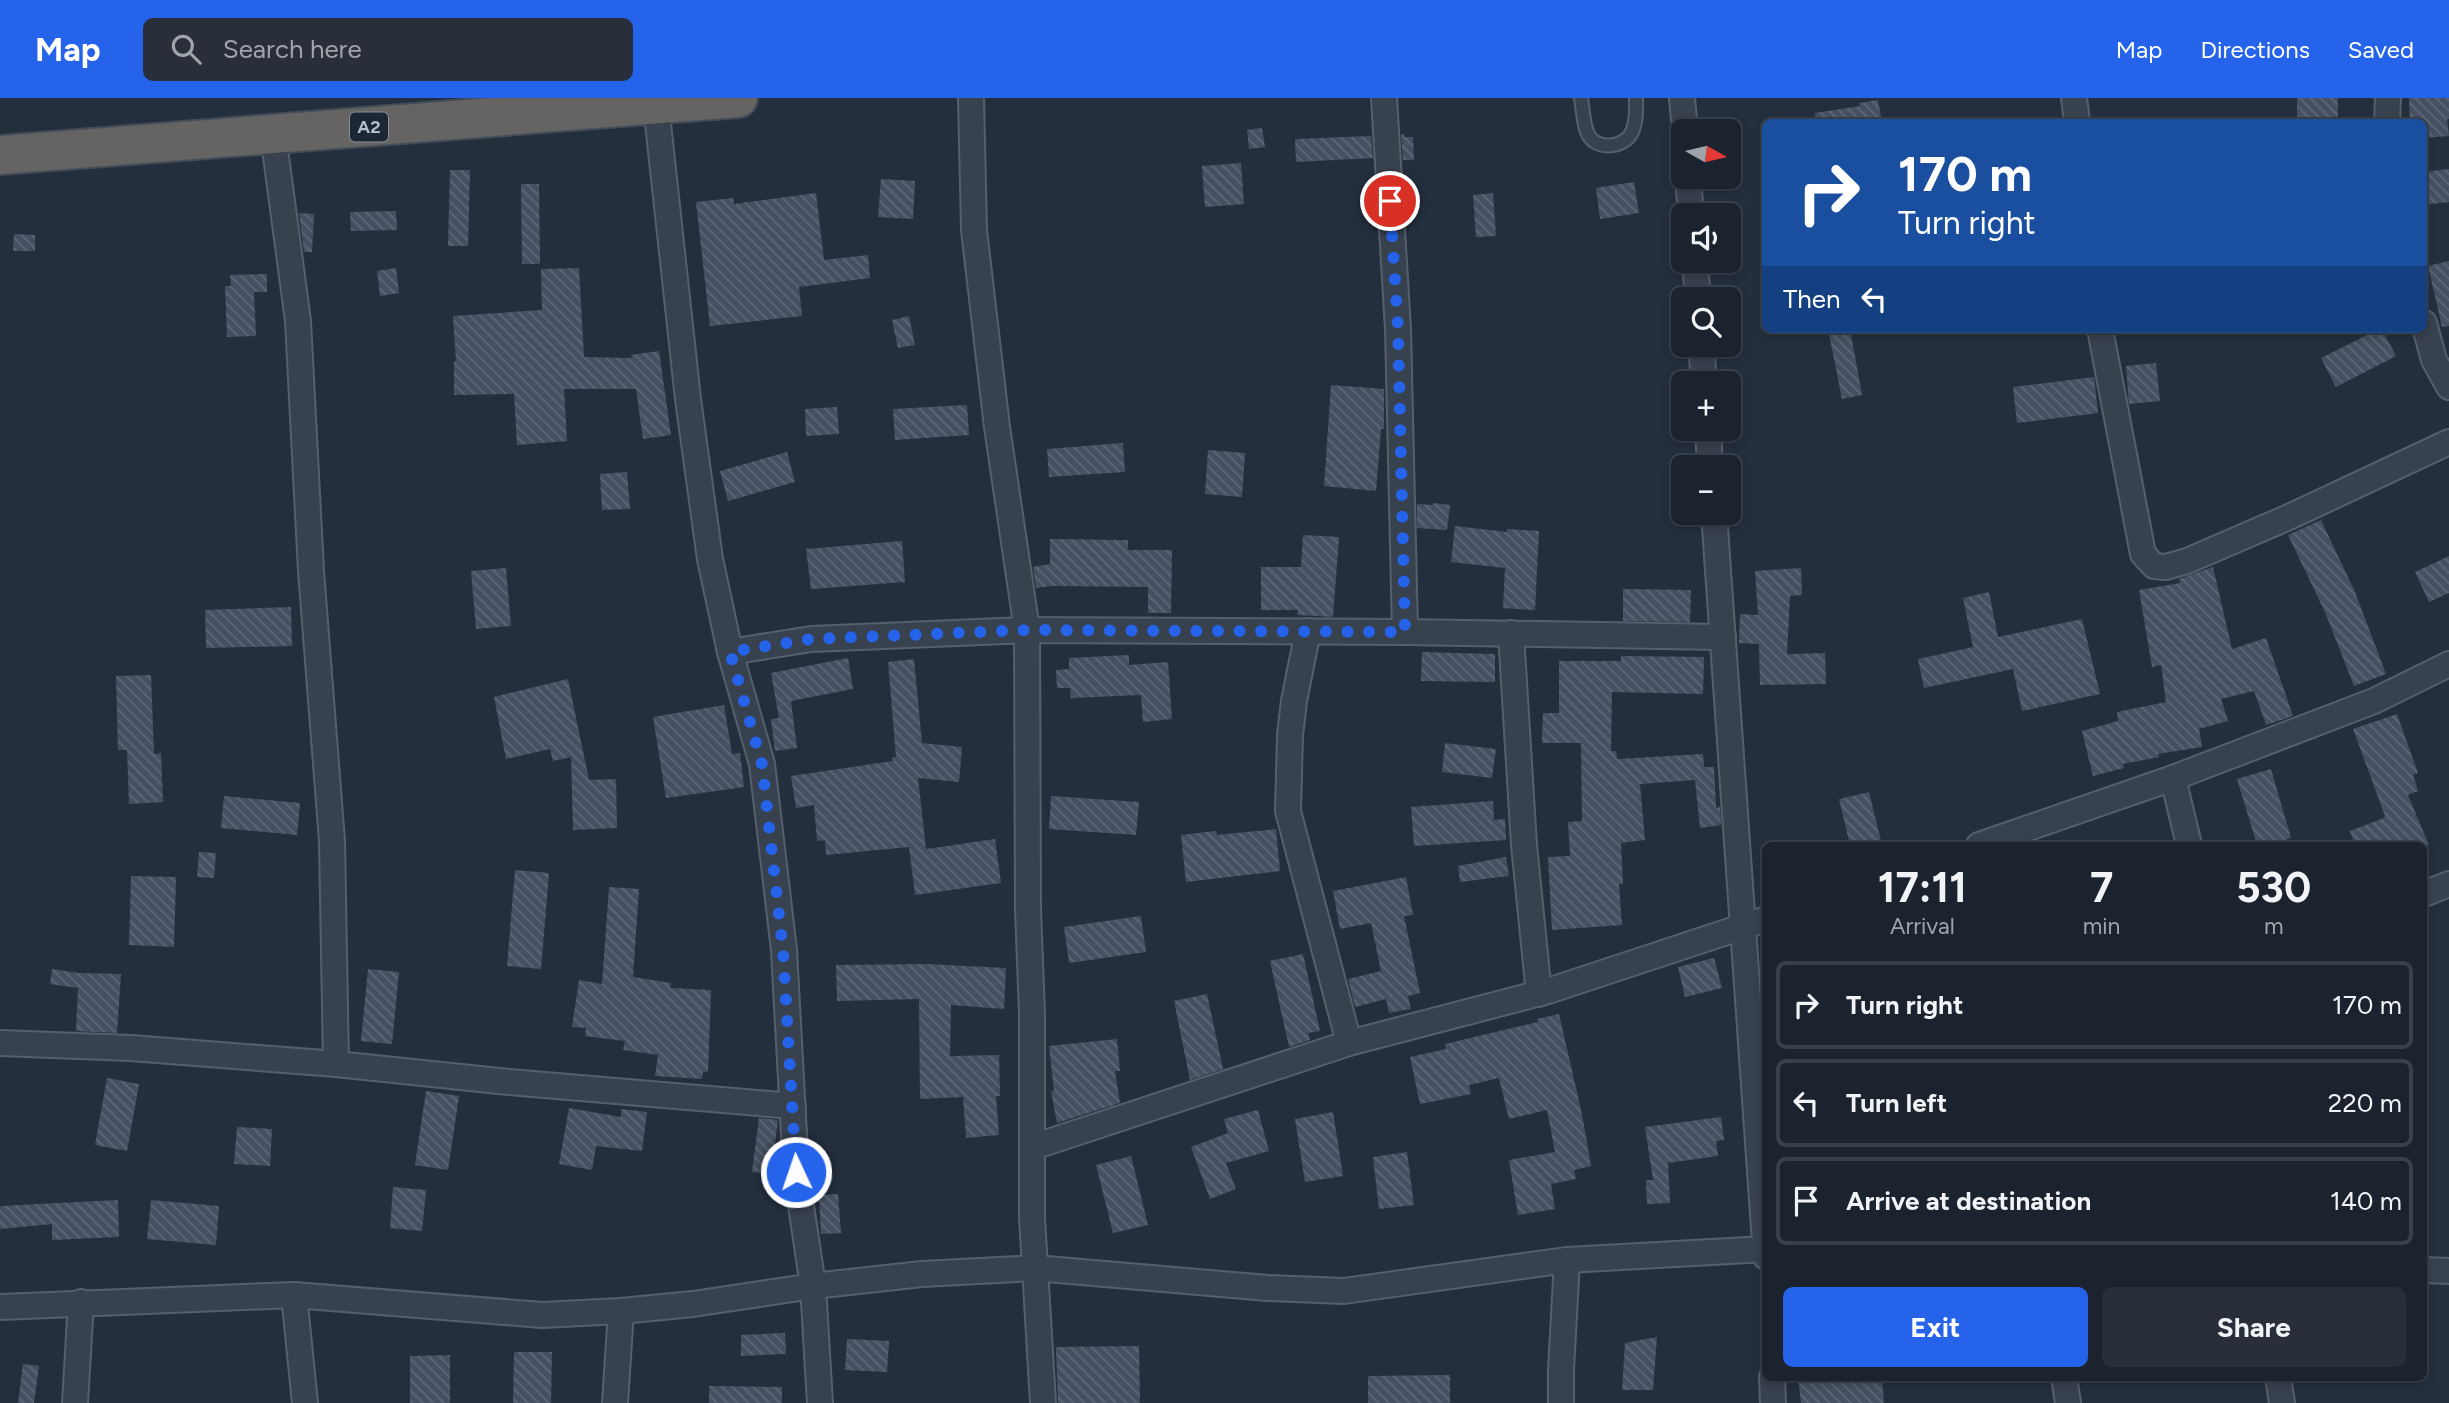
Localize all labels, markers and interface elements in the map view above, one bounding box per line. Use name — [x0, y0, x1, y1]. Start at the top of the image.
search box — [143, 18, 633, 81]
text: Map — [35, 30, 101, 69]
icon: search — [167, 30, 205, 68]
text: Search here — [223, 33, 362, 65]
text: Map — [2116, 35, 2162, 64]
text: Directions — [2200, 35, 2310, 64]
text: Saved — [2348, 35, 2414, 64]
road number: A2 — [350, 113, 388, 142]
north arrow — [1671, 119, 1741, 189]
map controls — [1671, 119, 1741, 525]
text: 170 m — [1898, 144, 2032, 203]
icon: right — [1783, 147, 1874, 238]
pin — [1360, 171, 1420, 231]
icon: arrive — [1371, 182, 1409, 220]
button: sound — [1671, 203, 1741, 273]
text: Turn right — [1898, 204, 2036, 242]
icon: left — [1855, 280, 1893, 318]
text: Then — [1783, 283, 1841, 315]
button: search — [1671, 287, 1741, 357]
button: + — [1671, 371, 1741, 441]
button: − — [1671, 455, 1741, 525]
text: 17:11 — [1878, 862, 1967, 913]
text: 7 — [2090, 862, 2113, 913]
text: 530 — [2236, 862, 2311, 913]
text: Arrival — [1890, 912, 1955, 940]
text: min — [2083, 912, 2120, 940]
text: m — [2264, 912, 2284, 940]
icon: right — [1787, 986, 1825, 1024]
text: Turn right — [1846, 989, 1963, 1021]
text: 170 m — [2332, 989, 2402, 1021]
icon: left — [1787, 1084, 1825, 1122]
text: Turn left — [1846, 1087, 1947, 1119]
text: 220 m — [2328, 1087, 2402, 1119]
position arrow — [759, 1135, 833, 1209]
icon: arrive — [1787, 1182, 1825, 1220]
text: Arrive at destination — [1846, 1185, 2091, 1217]
text: 140 m — [2330, 1185, 2402, 1217]
button: Exit — [1783, 1287, 2088, 1367]
button: Share — [2102, 1287, 2406, 1367]

